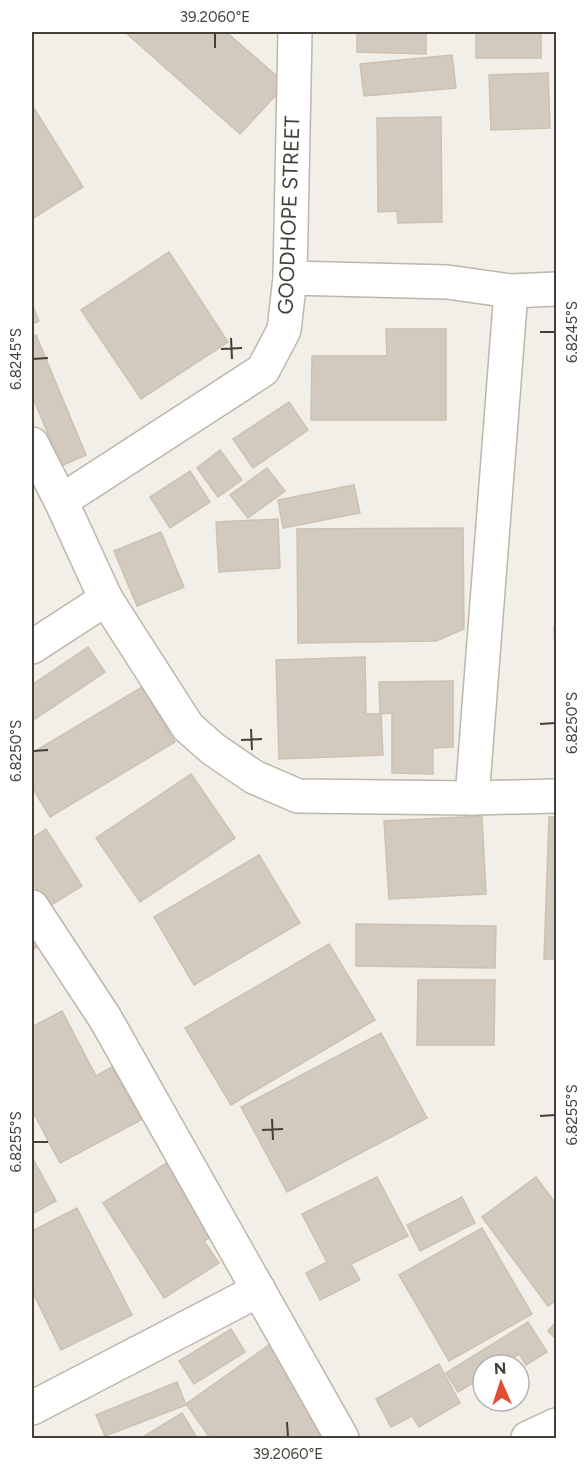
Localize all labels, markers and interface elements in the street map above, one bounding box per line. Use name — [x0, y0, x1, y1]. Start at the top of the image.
text: 39.2060°E — [180, 8, 250, 26]
street label: GOODHOPE STREET — [273, 115, 304, 315]
text: 6.8245°S — [563, 301, 581, 363]
text: 6.8245°S — [7, 328, 25, 390]
text: 6.8250°S — [563, 692, 581, 754]
text: 6.8250°S — [7, 720, 25, 782]
text: 6.8255°S — [563, 1084, 581, 1146]
text: 6.8255°S — [7, 1111, 25, 1173]
north arrow — [471, 1353, 531, 1413]
text: N — [494, 1359, 507, 1378]
text: 39.2060°E — [253, 1445, 323, 1463]

